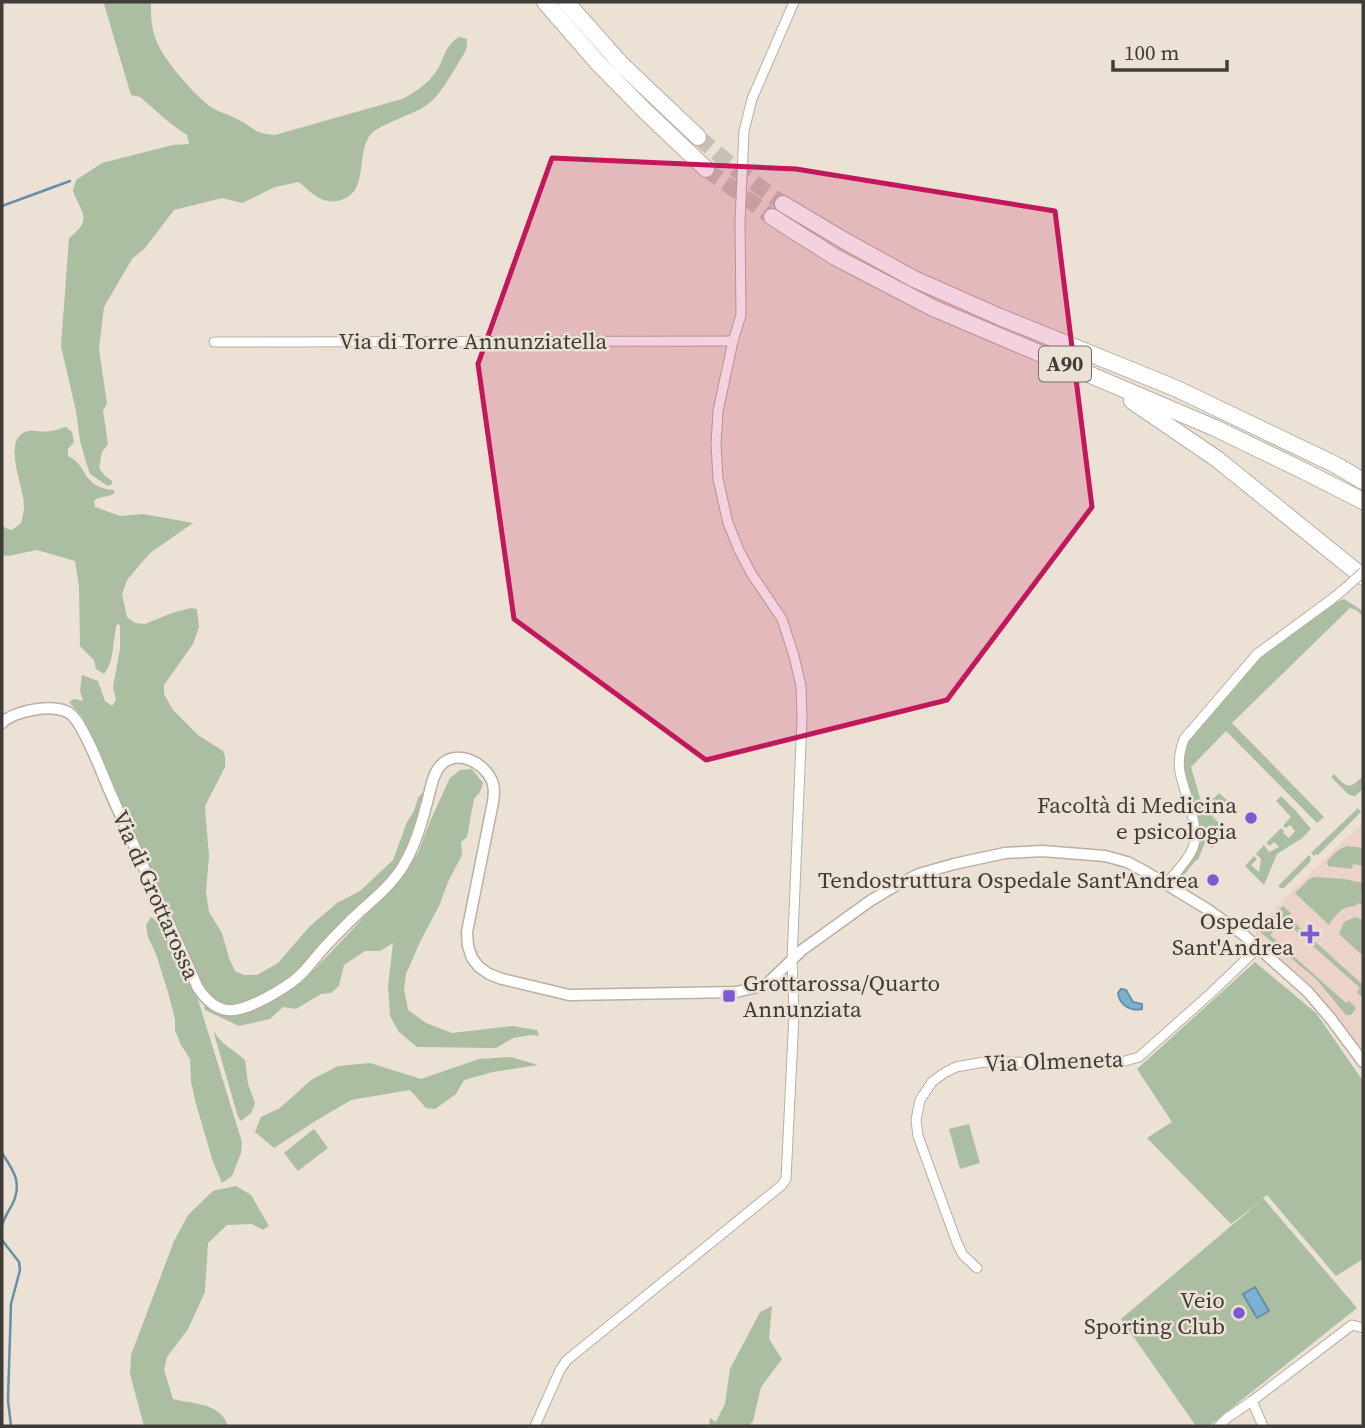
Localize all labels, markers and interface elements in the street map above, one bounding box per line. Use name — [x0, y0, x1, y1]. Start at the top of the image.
scale bar — [1113, 28, 1227, 72]
text: 100 m — [1124, 38, 1179, 67]
street label: Via di Torre Annunziatella — [339, 325, 607, 357]
road number: A90 — [1039, 346, 1091, 382]
place label: Facoltà di Medicina e psicologia — [1037, 789, 1237, 847]
street label: Via di Grottarossa — [104, 805, 208, 985]
marker: Facoltà di Medicina e psicologia — [1243, 810, 1259, 826]
place label: Tendostruttura Ospedale Sant'Andrea — [818, 864, 1199, 896]
marker: Tendostruttura Ospedale Sant'Andrea — [1205, 872, 1221, 888]
place label: Ospedale Sant'Andrea — [1172, 905, 1294, 963]
marker: Ospedale Sant'Andrea — [1300, 924, 1320, 944]
place label: Grottarossa/Quarto Annunziata — [743, 967, 940, 1025]
marker: Grottarossa/Quarto Annunziata — [721, 988, 737, 1004]
street label: Via Olmeneta — [984, 1043, 1124, 1079]
place label: Veio Sporting Club — [1084, 1284, 1225, 1342]
marker: Veio Sporting Club — [1231, 1305, 1247, 1321]

